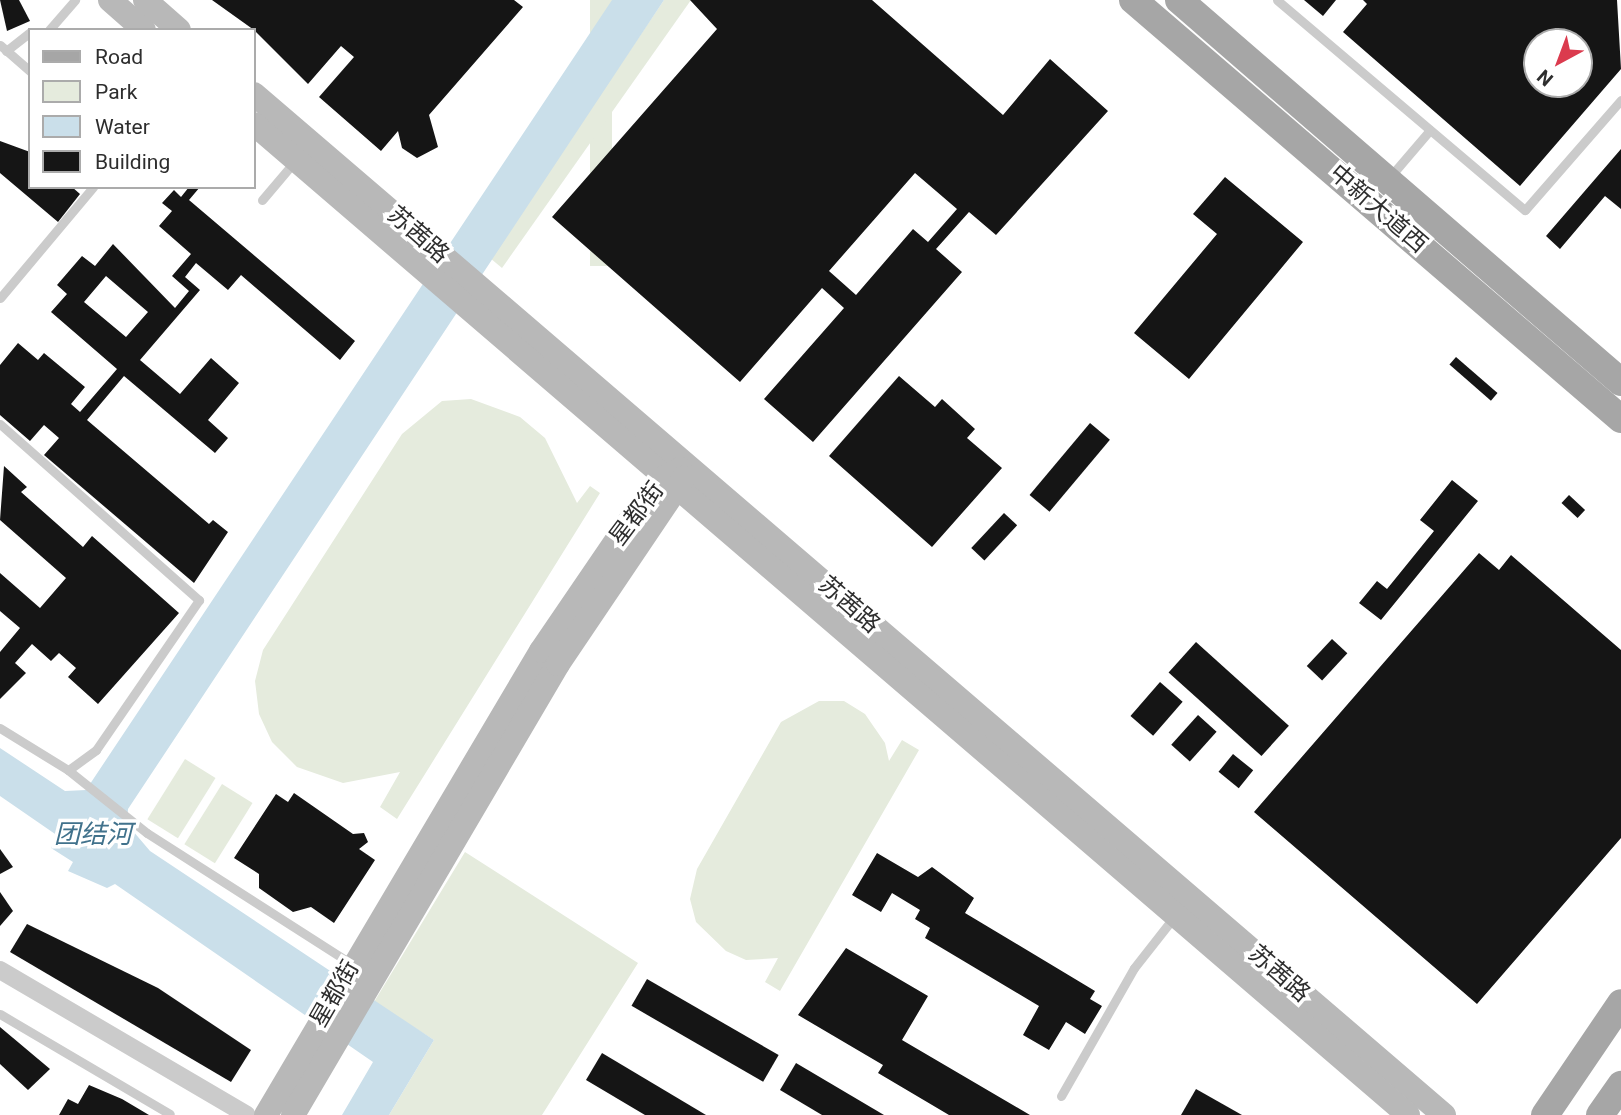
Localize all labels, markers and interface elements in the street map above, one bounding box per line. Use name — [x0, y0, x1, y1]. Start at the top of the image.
legend — [28, 28, 256, 189]
north arrow — [1523, 28, 1593, 98]
text: Road — [95, 45, 143, 69]
text: N — [1533, 65, 1558, 91]
text: Park — [95, 80, 137, 104]
text: Water — [95, 115, 150, 139]
text: Building — [95, 150, 170, 174]
street label: 中新大道西 — [1323, 159, 1433, 259]
street label: 苏茜路 — [381, 201, 455, 269]
street label: 星都街 — [604, 477, 670, 551]
street label: 苏茜路 — [812, 571, 886, 639]
water label: 团结河 — [54, 819, 132, 851]
street label: 苏茜路 — [1242, 940, 1316, 1008]
street label: 星都街 — [305, 956, 365, 1032]

